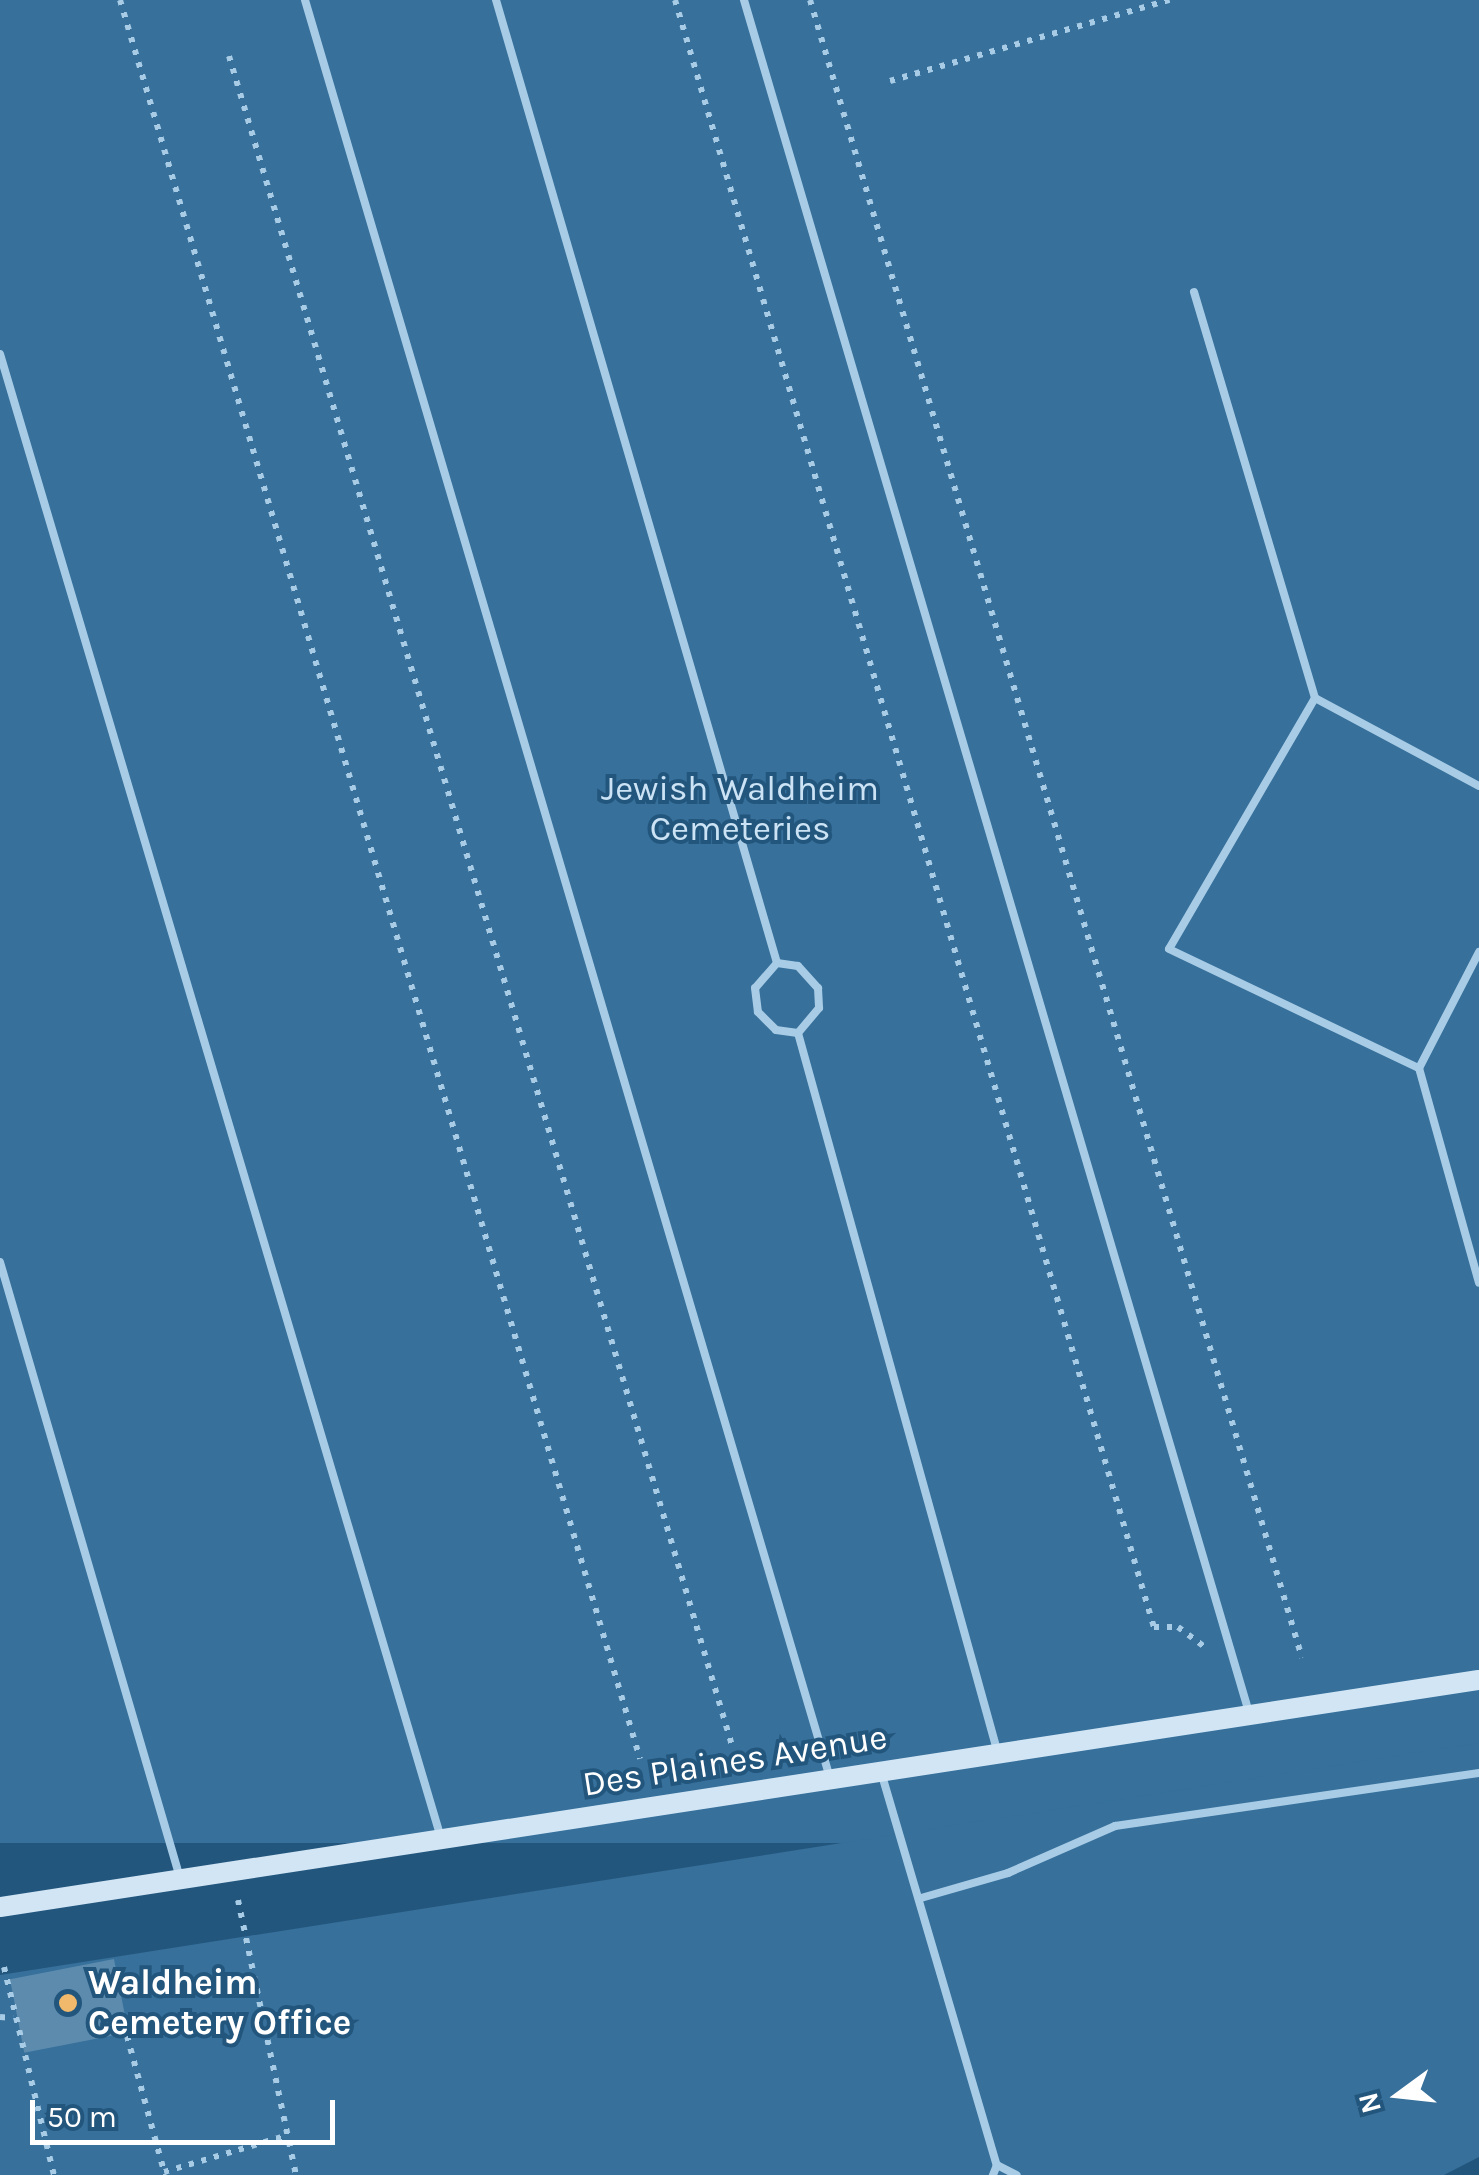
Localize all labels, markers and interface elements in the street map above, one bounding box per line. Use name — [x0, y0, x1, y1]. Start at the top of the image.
park label: Jewish Waldheim Cemeteries — [601, 768, 879, 850]
street label: Des Plaines Avenue — [580, 1716, 890, 1806]
place label: Waldheim Cemetery Office — [88, 1962, 351, 2044]
marker: Waldheim Cemetery Office — [57, 1992, 79, 2014]
north arrow — [1349, 2045, 1449, 2145]
scale bar — [35, 2080, 340, 2142]
text: N — [1351, 2089, 1388, 2117]
text: 50 m — [47, 2099, 117, 2135]

